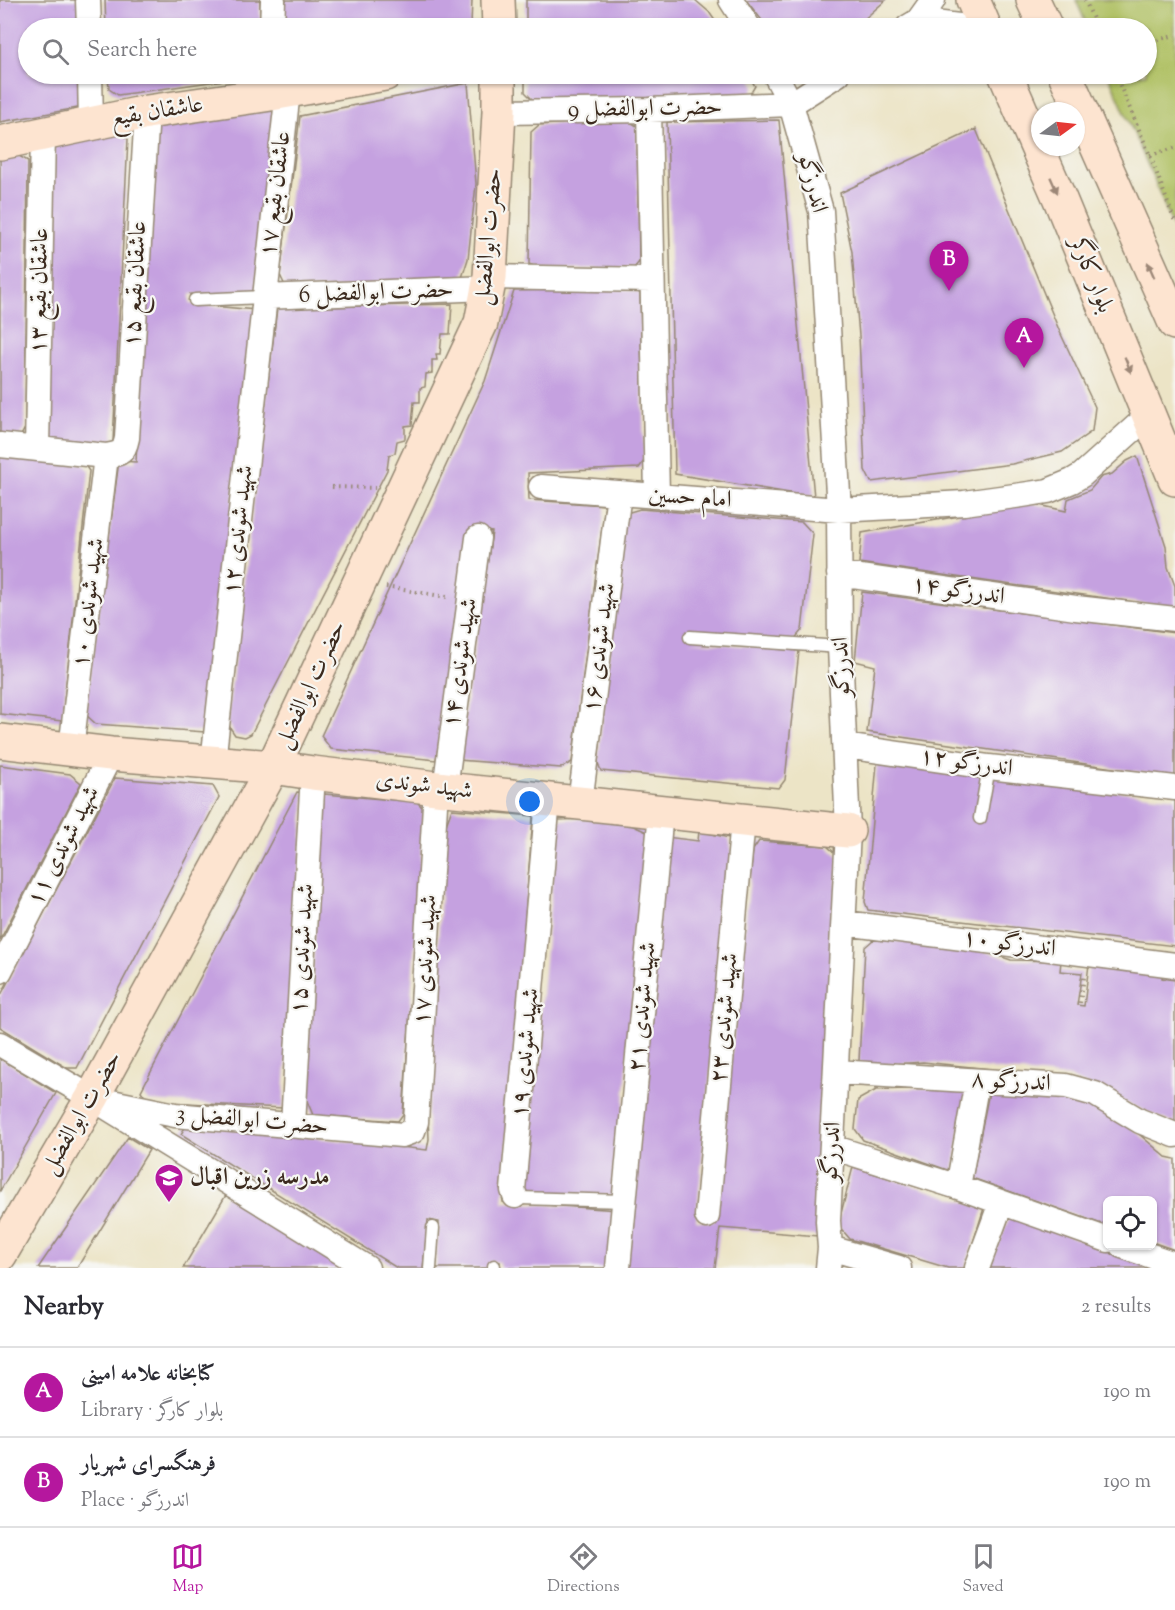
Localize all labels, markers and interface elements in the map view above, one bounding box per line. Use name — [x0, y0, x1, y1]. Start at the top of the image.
search box — [18, 18, 1157, 84]
icon: search — [39, 35, 72, 68]
text: Search here — [87, 35, 197, 67]
street label: عاشقان بقیع — [108, 88, 206, 139]
street label: حضرت ابوالفضل 9 — [567, 91, 723, 127]
north arrow — [1031, 102, 1085, 156]
street label: عاشقان بقیع ۱۷ — [251, 129, 304, 259]
street label: اندرزگو — [788, 148, 836, 217]
street label: حضرت ابوالفضل — [466, 167, 512, 307]
one-way arrow — [1049, 176, 1058, 193]
street label: عاشقان بقیع ۱۵ — [116, 220, 159, 348]
street label: عاشقان بقیع ۱۳ — [22, 228, 61, 355]
street label: بلوار کارگر — [1059, 229, 1123, 318]
pin: B — [930, 242, 968, 291]
one-way arrow — [1147, 261, 1156, 278]
street label: حضرت ابوالفضل 6 — [298, 273, 454, 313]
pin: A — [1004, 318, 1044, 368]
one-way arrow — [1124, 356, 1133, 374]
street label: شهید شوندی ۱۲ — [215, 463, 263, 597]
street label: امام حسین — [647, 478, 733, 520]
street label: شهید شوندی ۱۰ — [64, 536, 114, 670]
street label: اندرزگو ۱۴ — [909, 568, 1007, 614]
street label: شهید شوندی ۱۶ — [575, 581, 625, 715]
street label: شهید شوندی ۱۴ — [435, 596, 487, 730]
street label: حضرت ابوالفضل — [266, 615, 356, 755]
street label: اندرزگو — [824, 636, 860, 700]
street label: اندرزگو ۱۲ — [917, 740, 1015, 786]
street label: شهید شوندی — [374, 763, 474, 809]
street label: شهید شوندی ۱۱ — [19, 780, 109, 912]
your location — [515, 787, 544, 816]
street label: شهید شوندی ۱۵ — [283, 883, 323, 1015]
street label: شهید شوندی ۱۷ — [406, 894, 446, 1026]
street label: اندرزگو ۱۰ — [960, 921, 1058, 967]
street label: شهید شوندی ۲۱ — [620, 940, 666, 1074]
street label: شهید شوندی ۲۳ — [702, 951, 748, 1085]
street label: شهید شوندی ۱۹ — [503, 986, 549, 1120]
street label: حضرت ابوالفضل — [33, 1045, 131, 1181]
street label: اندرزگو ۸ — [970, 1063, 1052, 1101]
street label: حضرت ابوالفضل 3 — [174, 1097, 330, 1145]
street label: اندرزگو — [813, 1121, 851, 1185]
place label: مدرسه زرین اقبال — [190, 1161, 330, 1195]
school or university icon: مدرسه زرین اقبال — [153, 1162, 185, 1204]
map controls — [1103, 1196, 1157, 1250]
button: locate — [1103, 1196, 1157, 1250]
text: Nearby — [24, 1289, 104, 1326]
text: 2 results — [1081, 1293, 1151, 1322]
text: کتابخانه علامه امینی — [81, 1359, 215, 1391]
text: A — [35, 1378, 52, 1407]
text: 190 m — [1103, 1378, 1151, 1407]
text: Library · بلوار کارگر — [81, 1397, 223, 1426]
text: فرهنگسرای شهریار — [81, 1449, 216, 1481]
text: B — [37, 1468, 50, 1497]
text: 190 m — [1103, 1468, 1151, 1497]
text: Place · اندرزگو — [81, 1487, 189, 1516]
tab: Map — [171, 1540, 204, 1599]
tab: Directions — [547, 1540, 620, 1599]
tab: Saved — [962, 1540, 1004, 1599]

